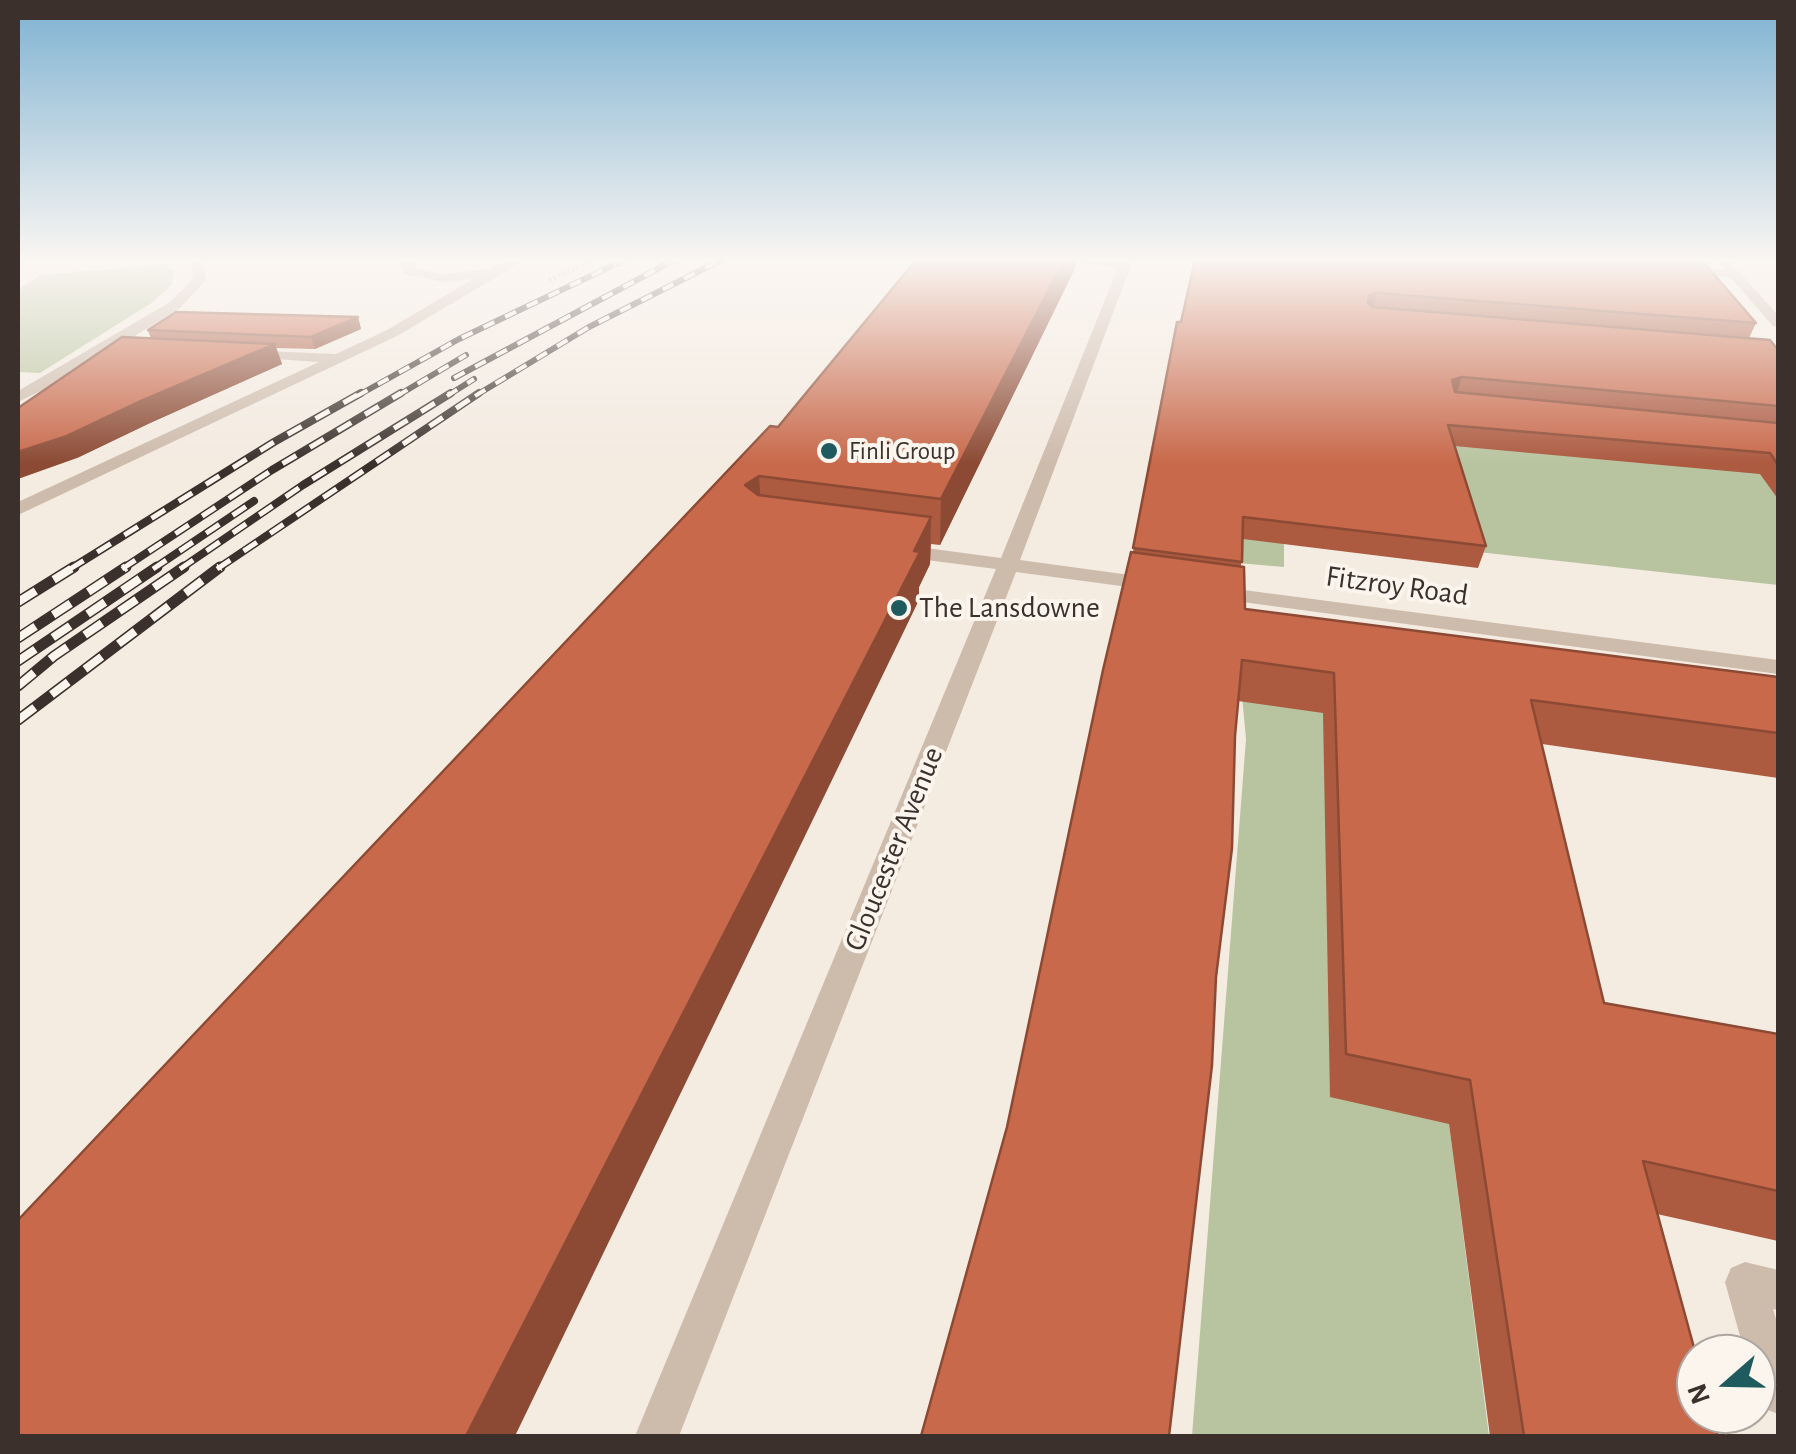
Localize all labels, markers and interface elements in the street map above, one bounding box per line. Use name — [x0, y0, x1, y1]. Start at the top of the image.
place label: Finli Group — [849, 436, 955, 466]
marker: Finli Group — [818, 440, 840, 462]
street label: Fitzroy Road — [1323, 558, 1471, 614]
place label: The Lansdowne — [919, 590, 1100, 626]
marker: The Lansdowne — [888, 597, 910, 619]
street label: Gloucester Avenue — [837, 742, 951, 956]
north arrow — [1676, 1334, 1776, 1434]
text: N — [1683, 1380, 1716, 1408]

